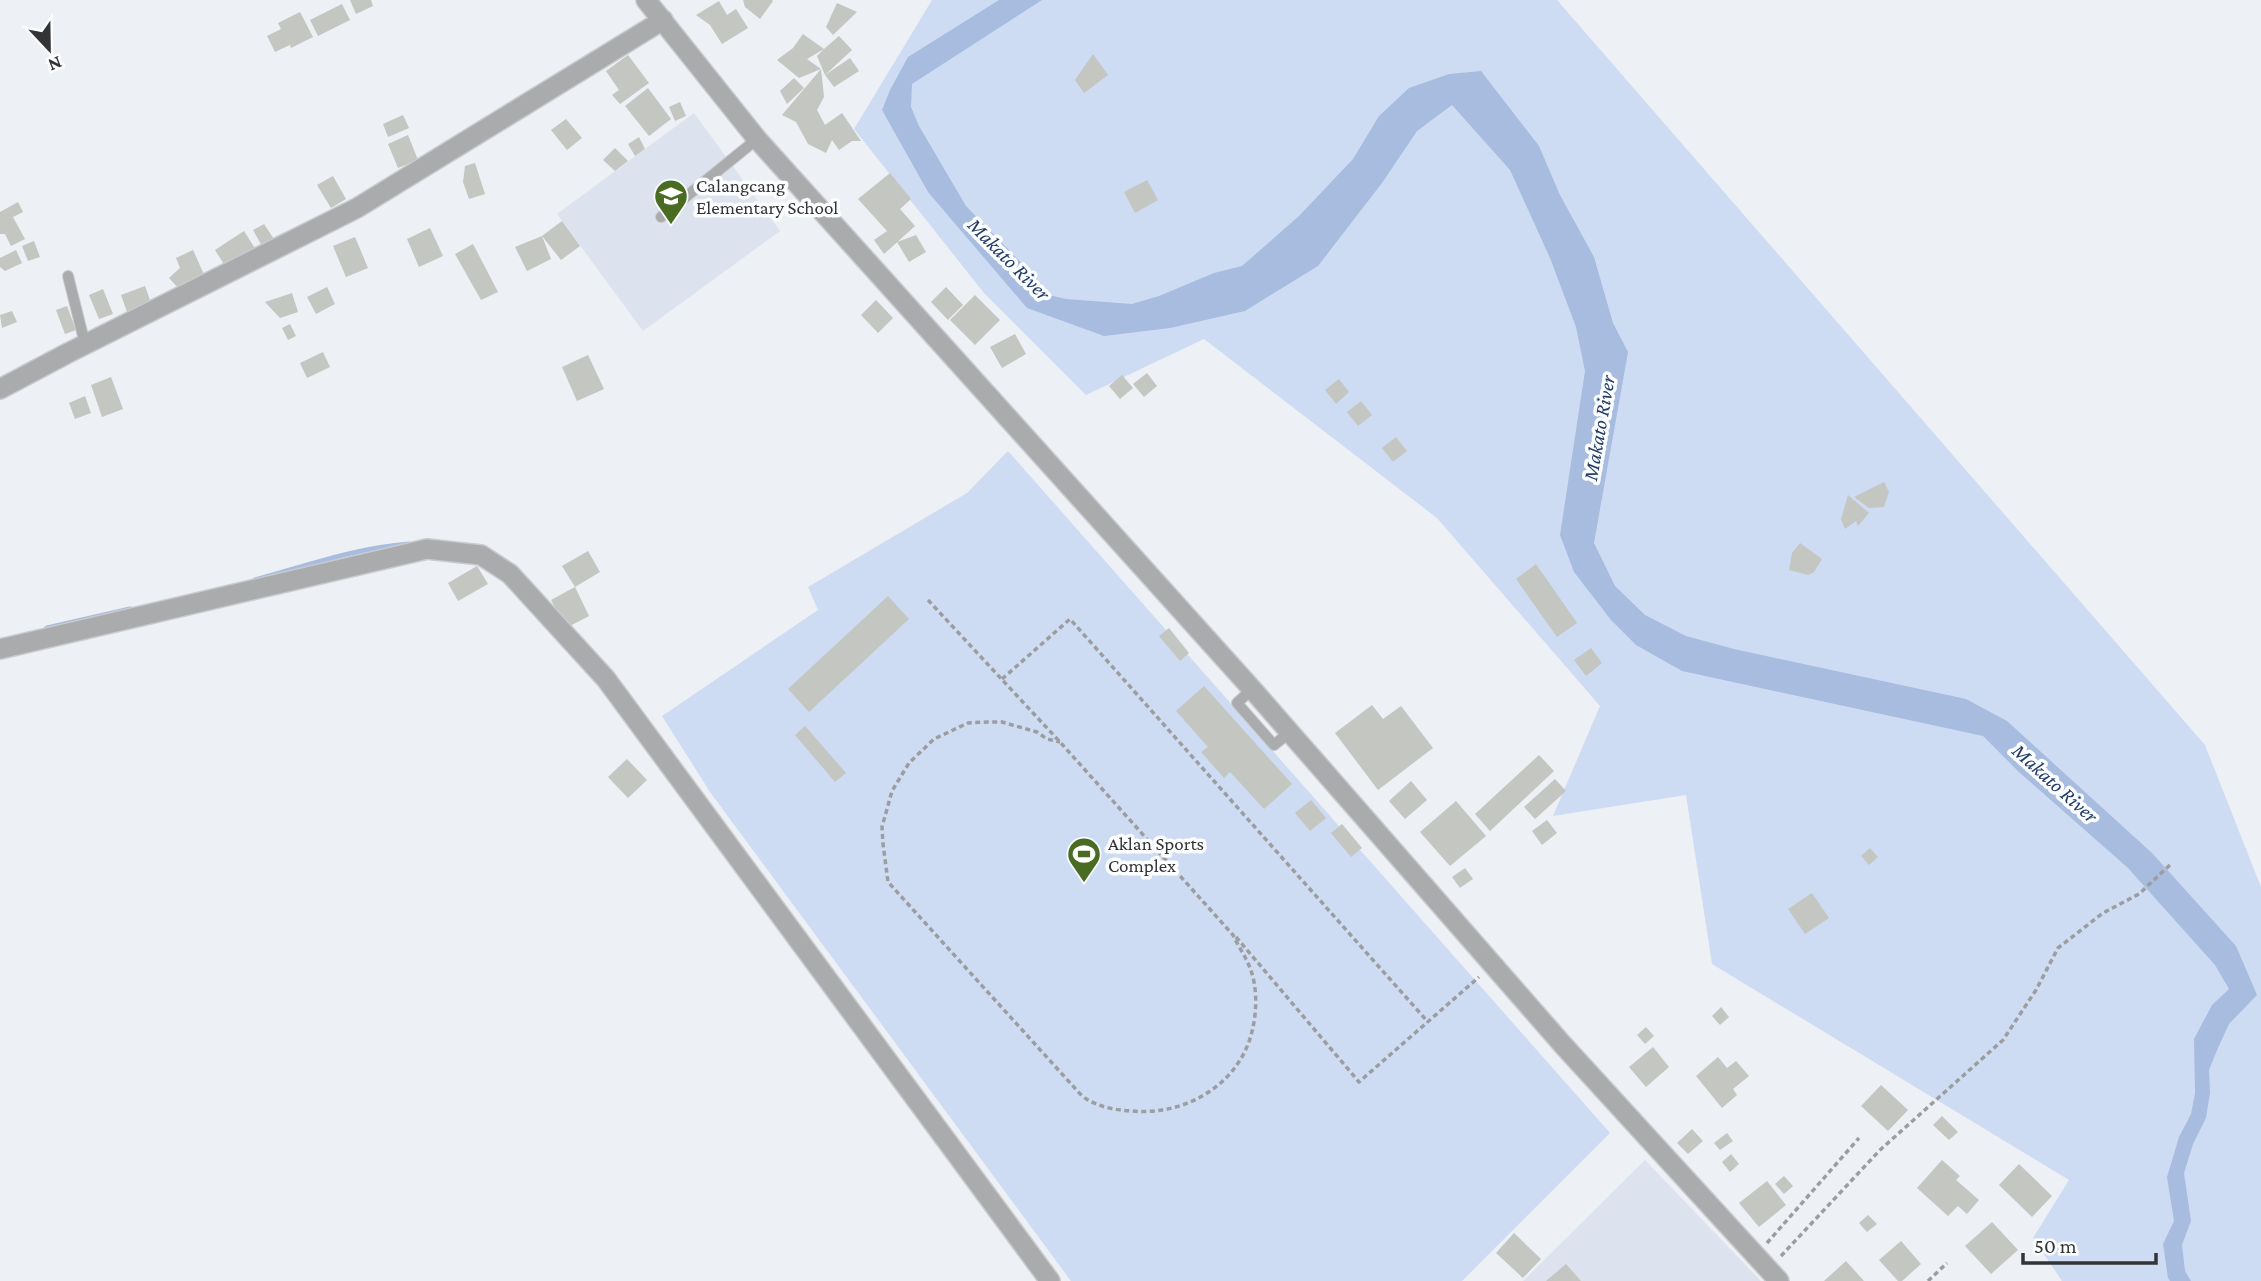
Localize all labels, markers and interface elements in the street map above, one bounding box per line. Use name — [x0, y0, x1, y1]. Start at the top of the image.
north arrow — [14, 14, 84, 84]
text: N — [45, 52, 65, 76]
place label: Calangcang Elementary School — [696, 175, 838, 218]
school or university icon: Calangcang Elementary School — [652, 177, 690, 226]
water label: Makato River — [962, 212, 1056, 306]
water label: Makato River — [1578, 373, 1620, 483]
water label: Makato River — [2007, 738, 2103, 828]
place label: Aklan Sports Complex — [1108, 833, 1204, 876]
sports icon: Aklan Sports Complex — [1065, 835, 1103, 884]
scale bar — [2023, 1222, 2156, 1266]
text: 50 m — [2034, 1234, 2077, 1258]

